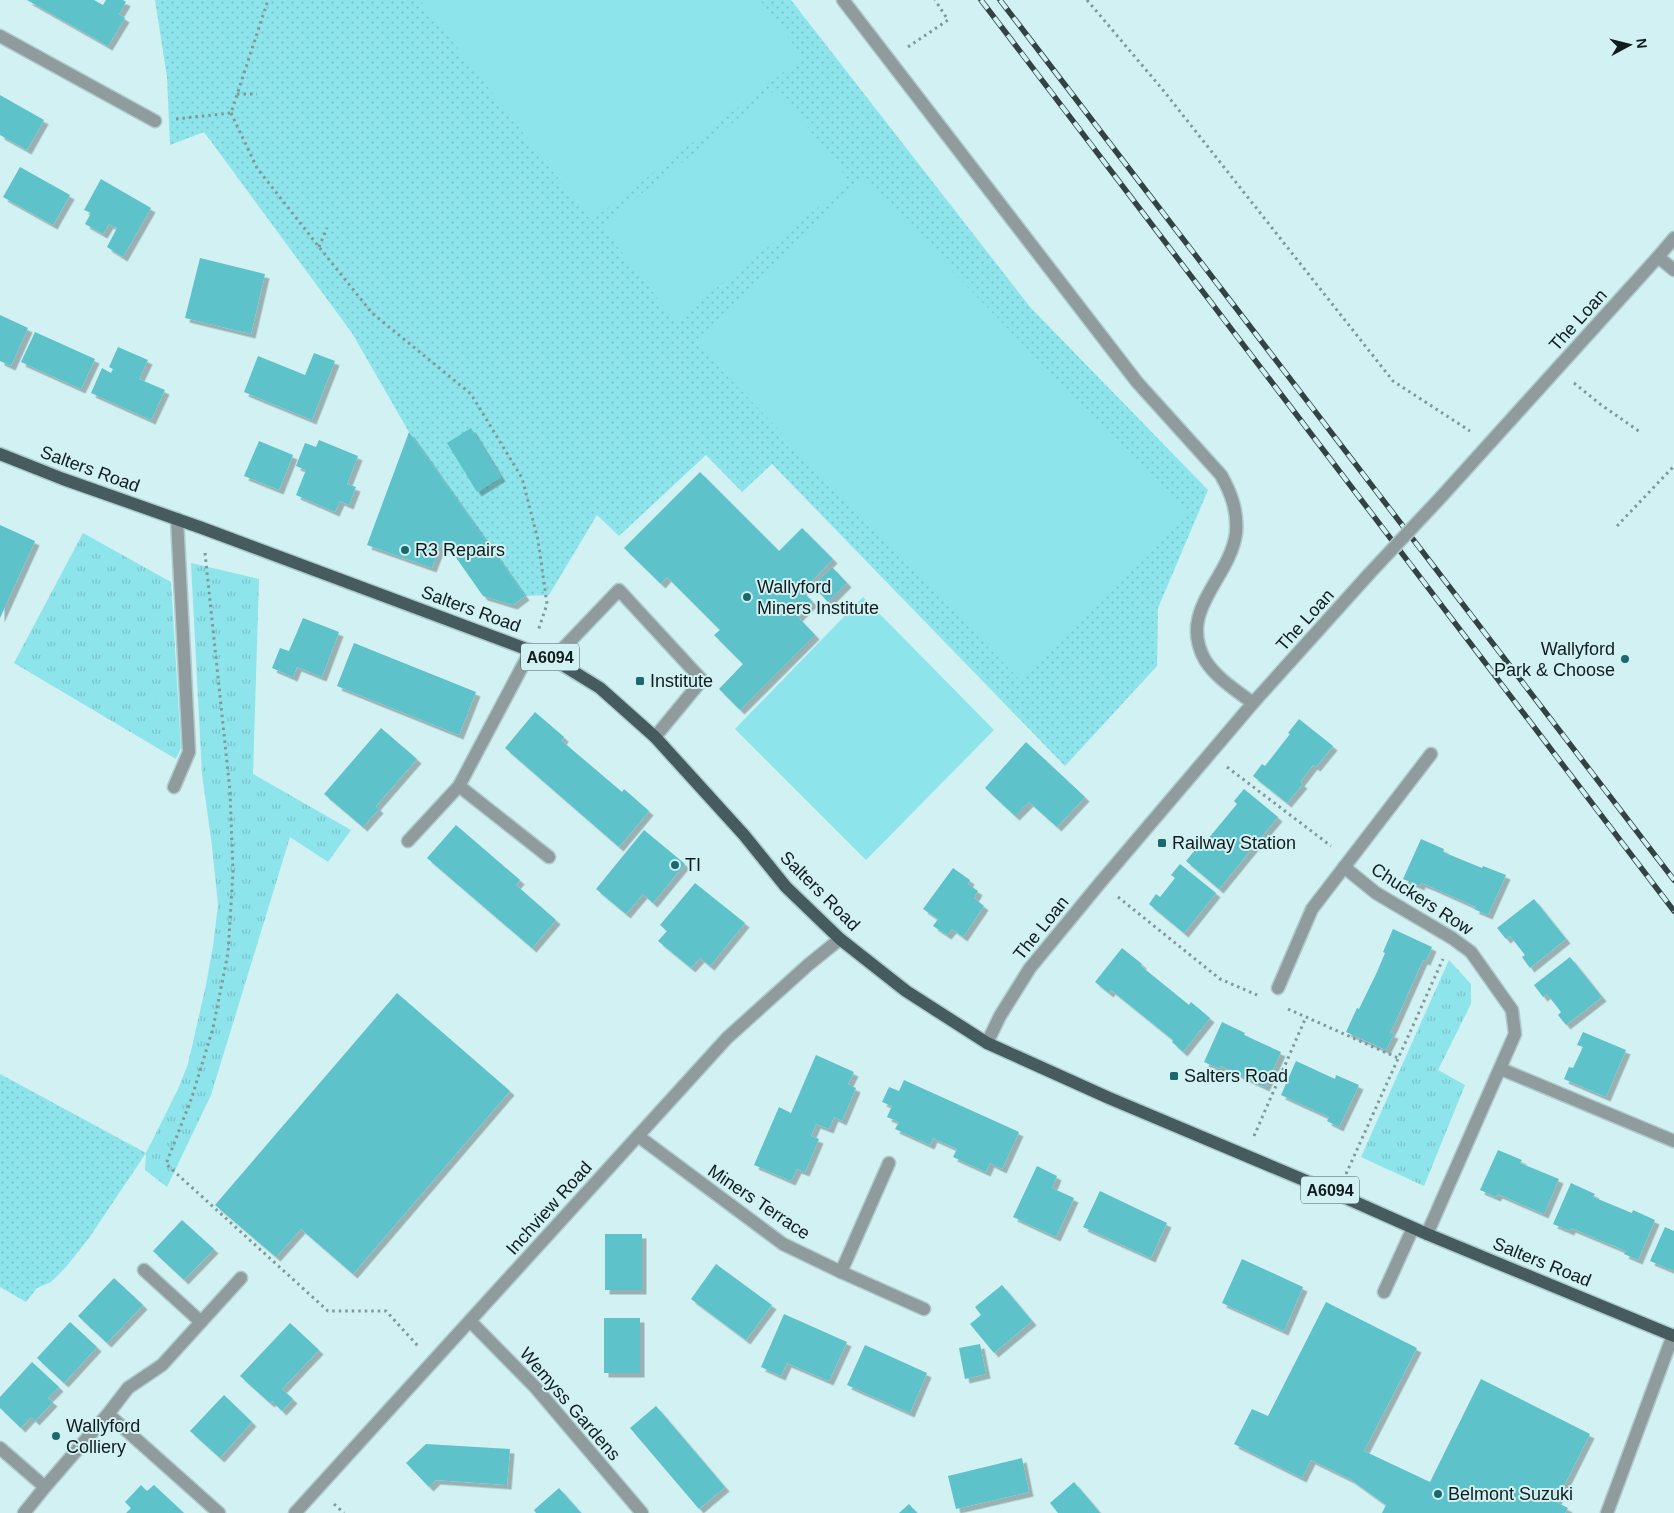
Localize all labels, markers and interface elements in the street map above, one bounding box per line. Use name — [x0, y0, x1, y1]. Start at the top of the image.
north arrow — [1604, 20, 1654, 70]
text: N — [1633, 37, 1650, 49]
street label: The Loan — [1545, 285, 1611, 355]
street label: Salters Road — [38, 442, 142, 496]
place label: R3 Repairs — [415, 540, 505, 560]
marker: R3 Repairs — [399, 544, 411, 556]
place label: Wallyford Miners Institute — [757, 577, 879, 618]
street label: Salters Road — [419, 582, 523, 636]
street label: The Loan — [1272, 585, 1338, 655]
marker: Wallyford Miners Institute — [741, 591, 753, 603]
place label: Wallyford Park & Choose — [1494, 639, 1615, 680]
road number: A6094 — [521, 644, 579, 670]
marker: Wallyford Park & Choose — [1619, 653, 1631, 665]
place label: Institute — [650, 671, 713, 691]
marker: Institute — [634, 675, 646, 687]
place label: Railway Station — [1172, 833, 1296, 853]
marker: Railway Station — [1156, 837, 1168, 849]
street label: Salters Road — [776, 847, 864, 935]
place label: TI — [685, 855, 701, 875]
marker: TI — [669, 859, 681, 871]
street label: Chuckers Row — [1367, 859, 1477, 940]
street label: The Loan — [1009, 892, 1073, 964]
place label: Salters Road — [1184, 1066, 1288, 1086]
marker: Salters Road — [1168, 1070, 1180, 1082]
street label: Inchview Road — [502, 1157, 596, 1259]
street label: Miners Terrace — [704, 1161, 814, 1243]
road number: A6094 — [1301, 1176, 1359, 1204]
street label: Salters Road — [1490, 1233, 1594, 1291]
street label: Wemyss Gardens — [516, 1344, 624, 1464]
place label: Wallyford Colliery — [66, 1416, 140, 1457]
marker: Wallyford Colliery — [50, 1430, 62, 1442]
place label: Belmont Suzuki — [1448, 1484, 1573, 1504]
marker: Belmont Suzuki — [1432, 1488, 1444, 1500]

